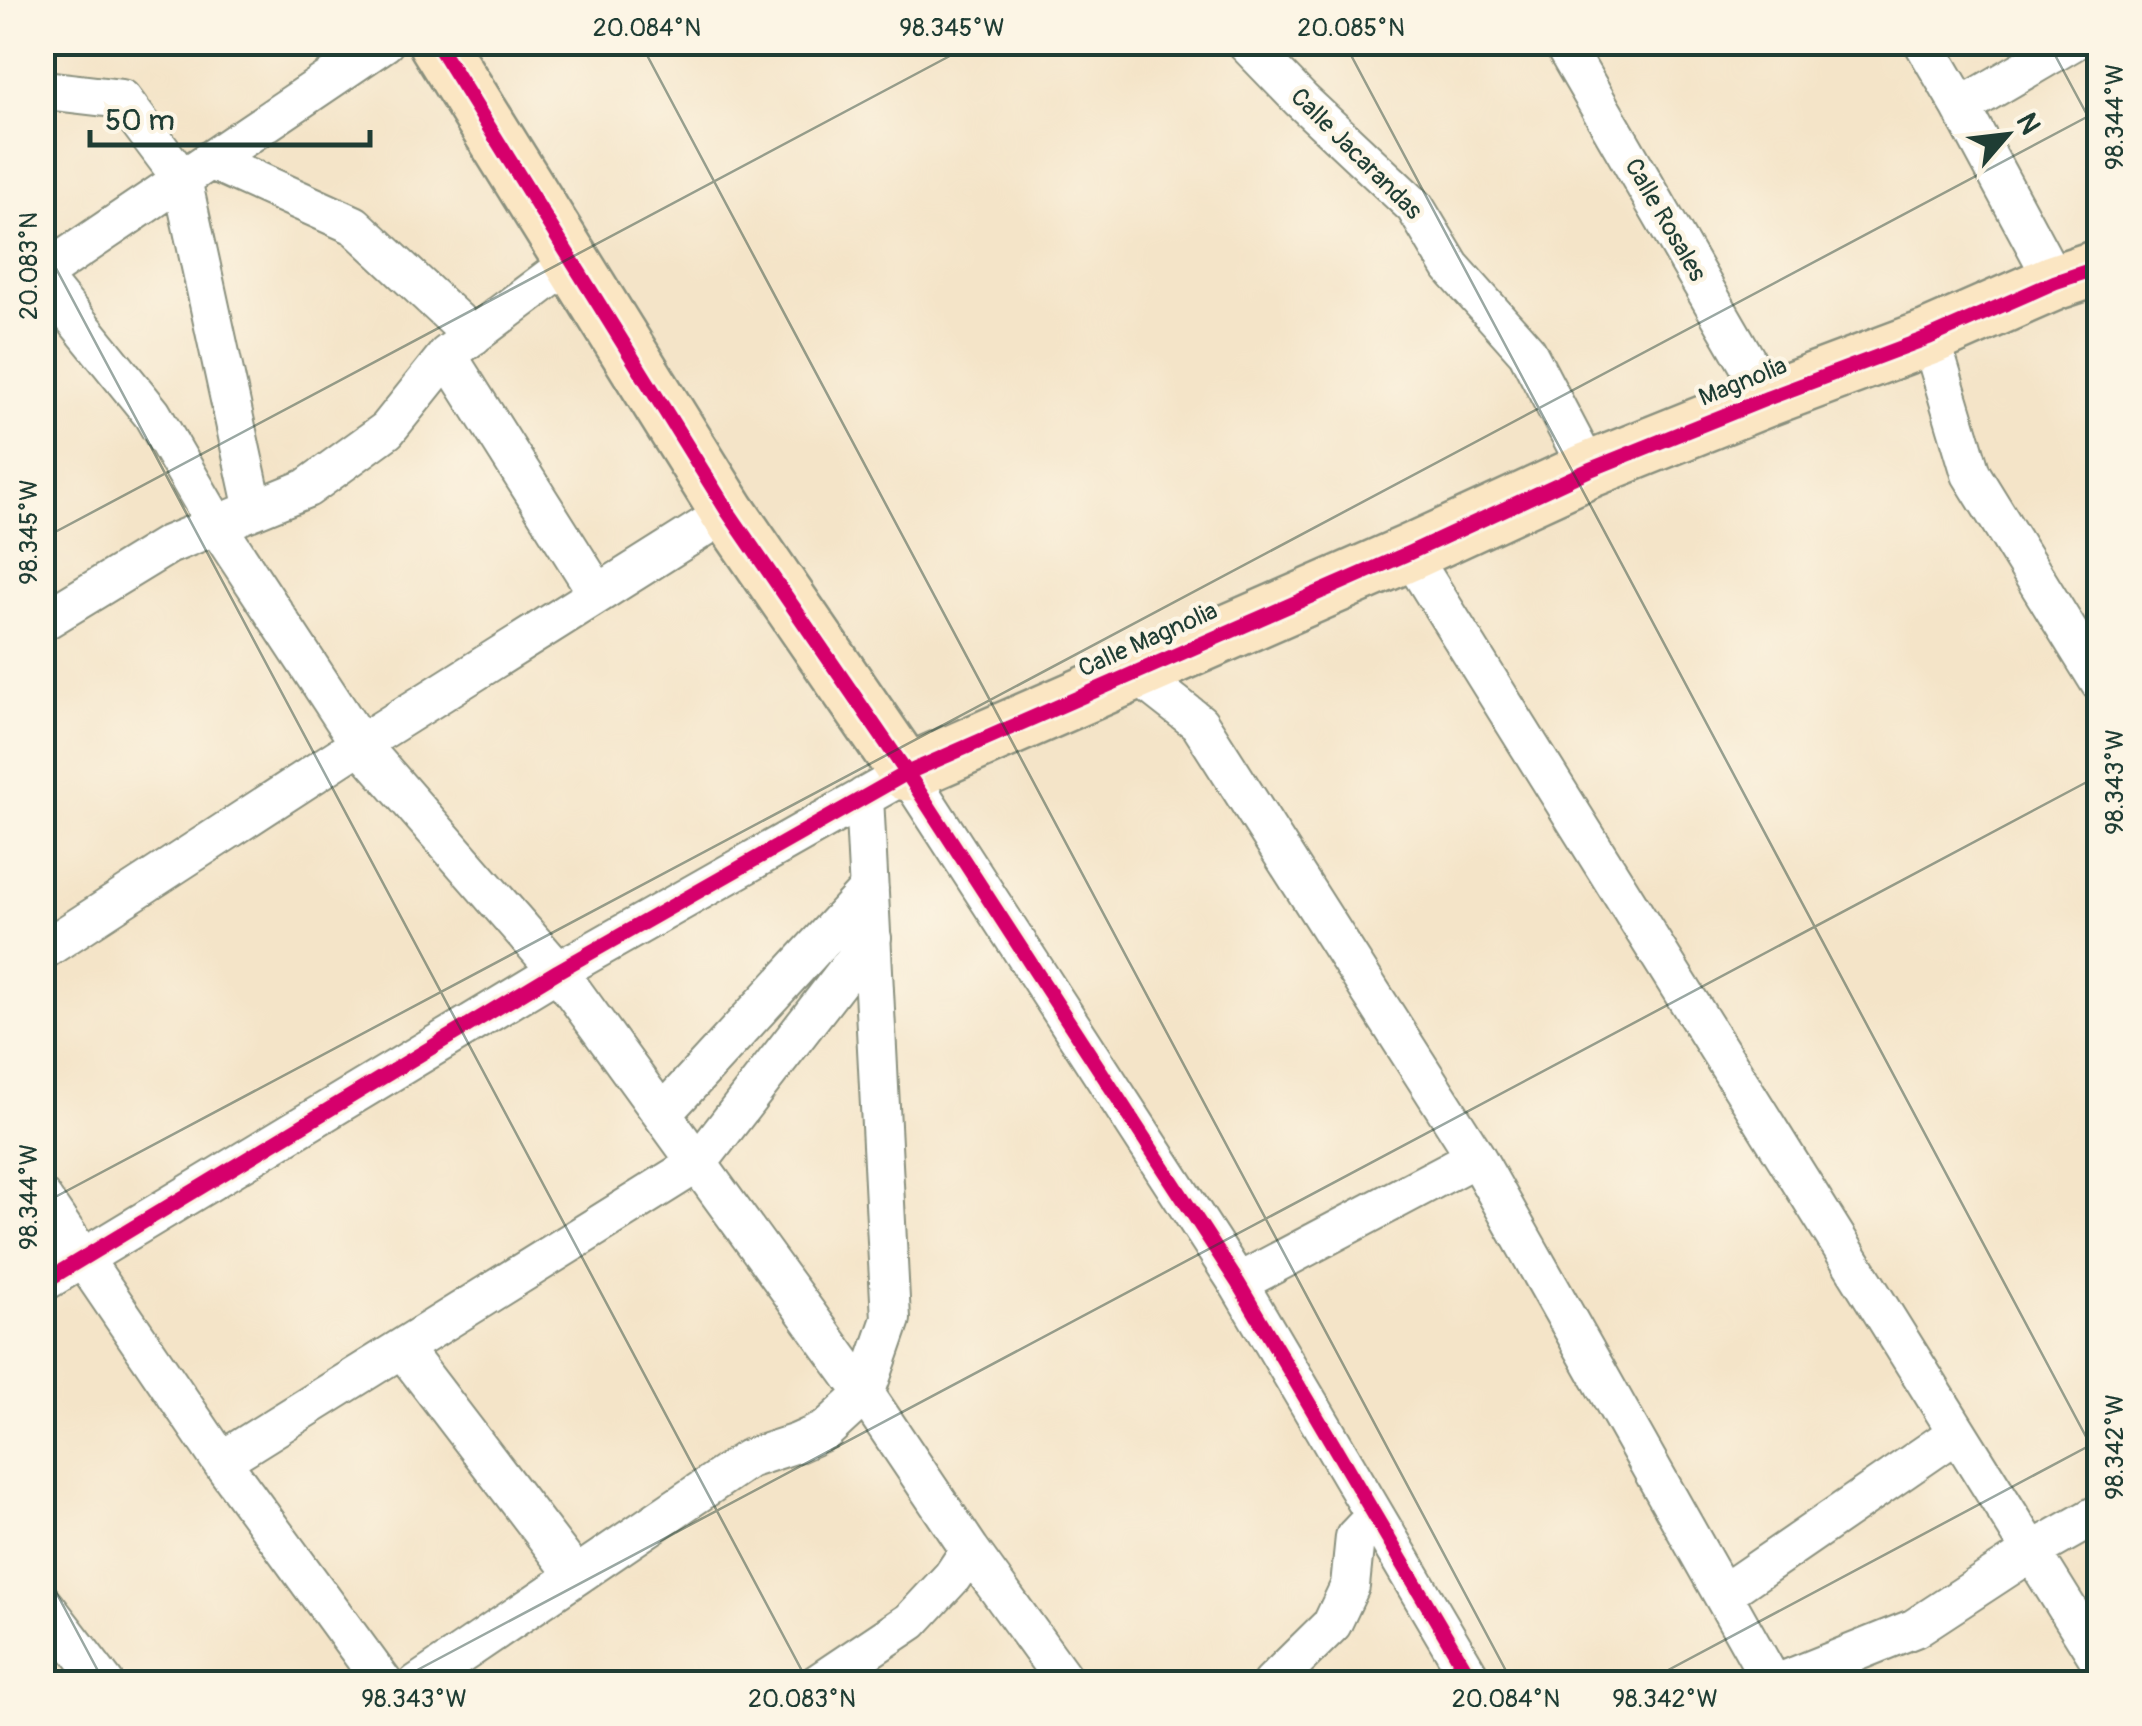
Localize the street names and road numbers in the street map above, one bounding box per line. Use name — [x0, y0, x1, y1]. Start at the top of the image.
street label: Calle Jacarandas — [1284, 82, 1428, 226]
street label: Calle Rosales — [1617, 153, 1713, 287]
street label: Magnolia — [1694, 350, 1792, 414]
street label: Calle Magnolia — [1074, 596, 1222, 684]

